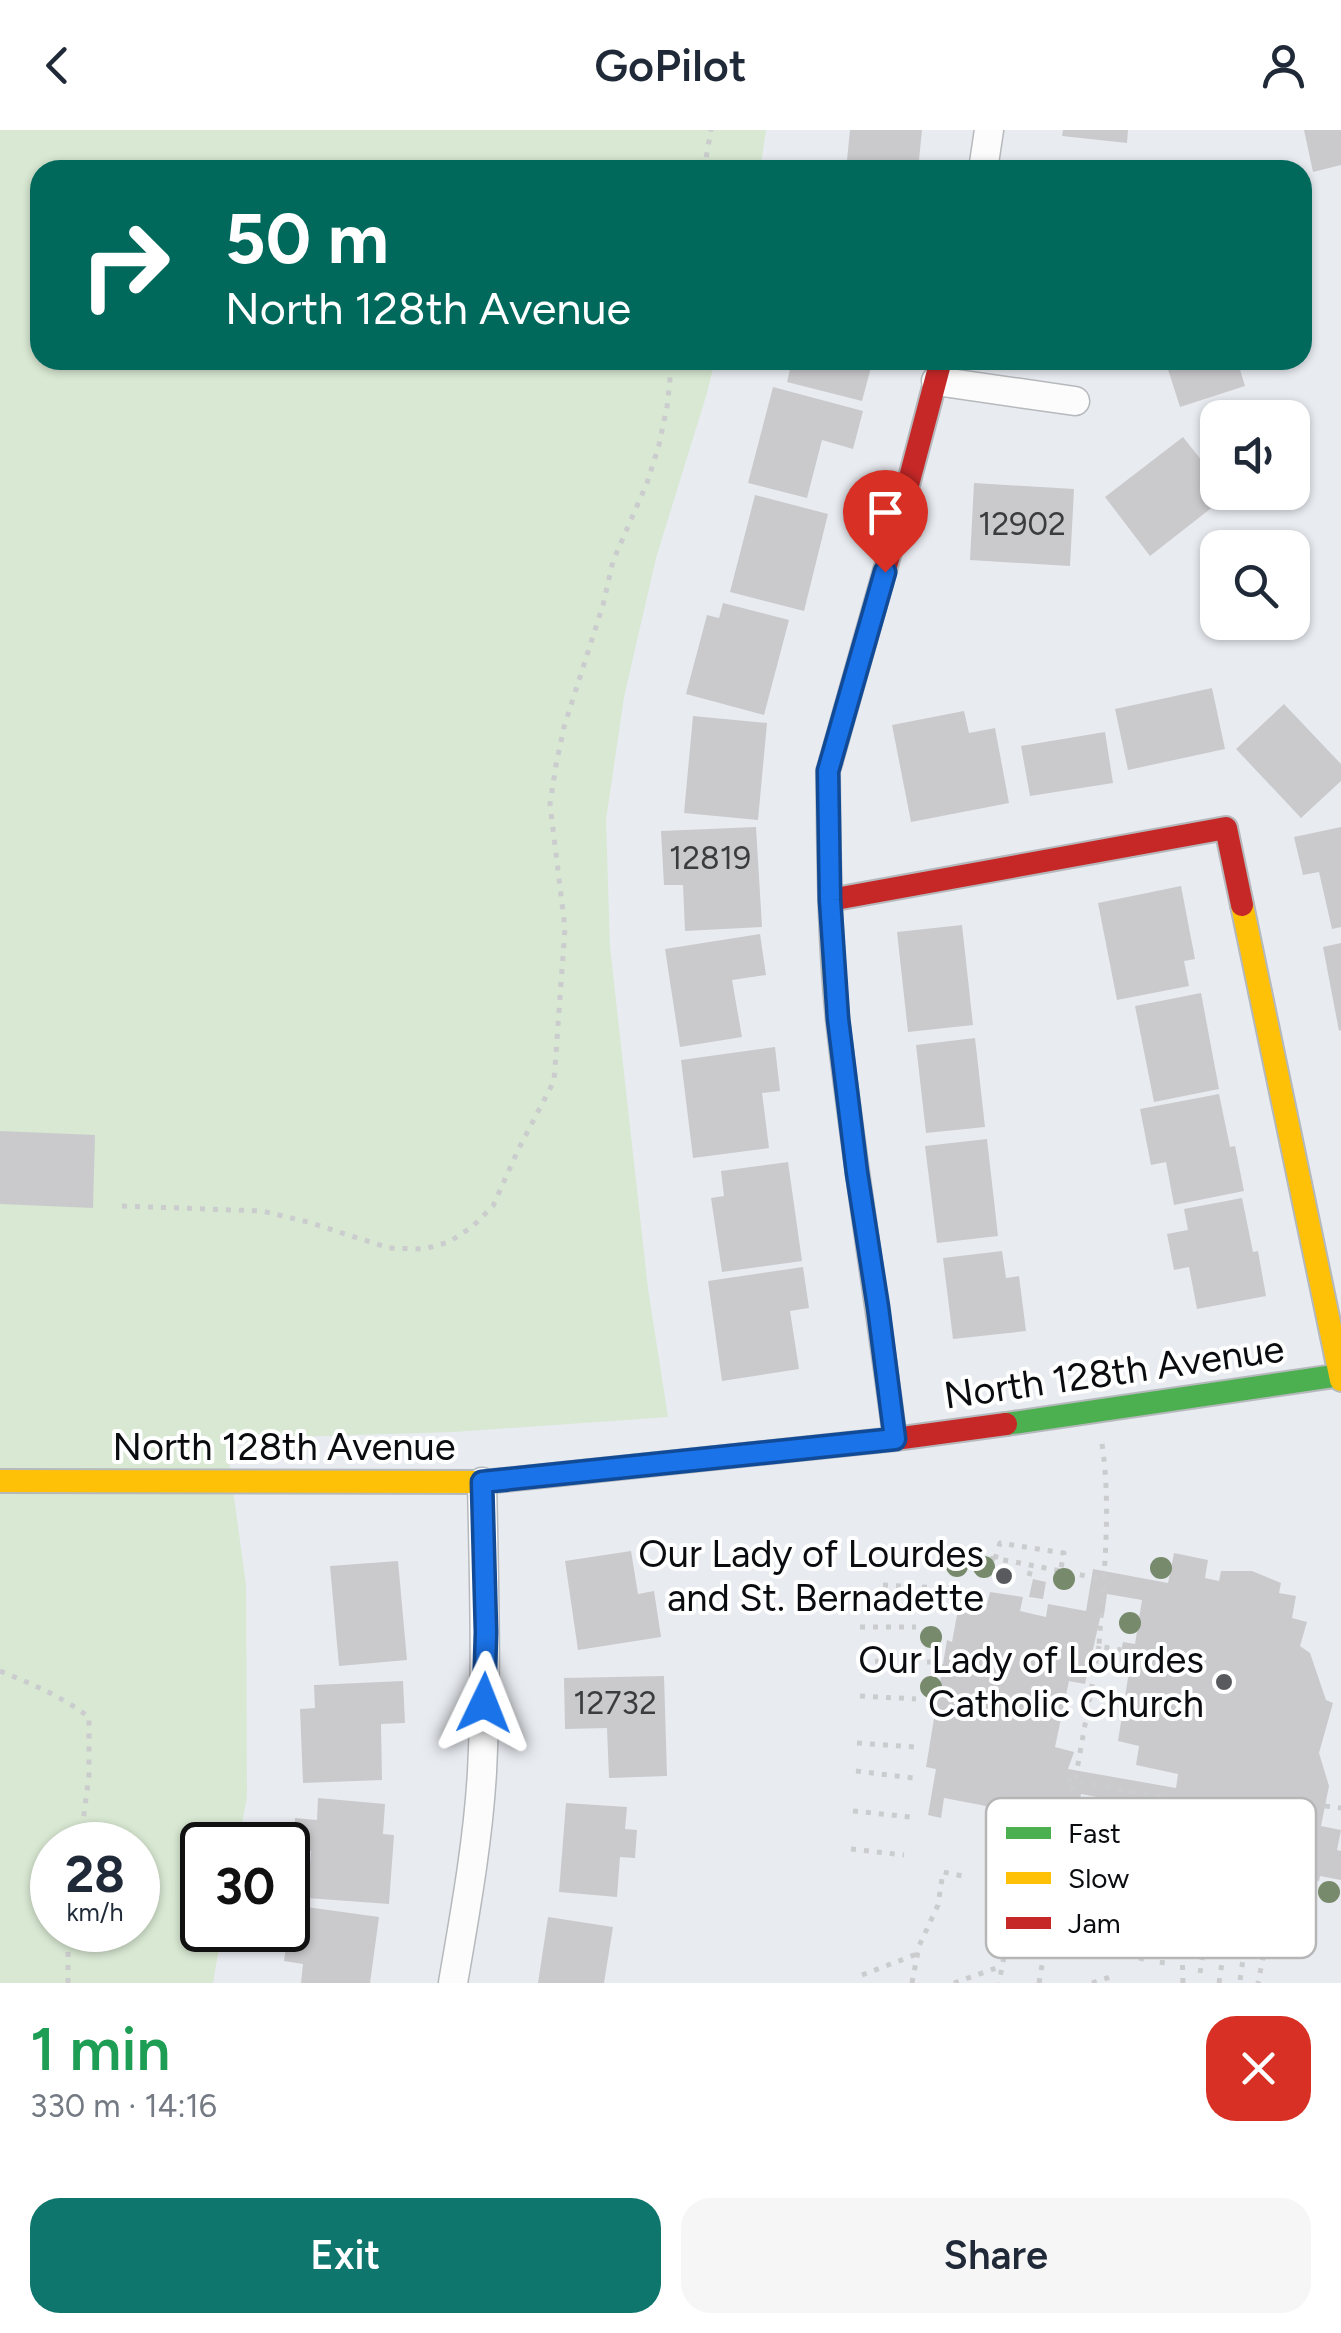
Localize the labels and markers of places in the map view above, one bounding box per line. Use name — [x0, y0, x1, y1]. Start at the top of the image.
pin — [843, 470, 928, 573]
place label: Our Lady of Lourdes and St. Bernadette — [638, 1531, 984, 1621]
marker: Our Lady of Lourdes and St. Bernadette — [993, 1565, 1015, 1587]
place label: Our Lady of Lourdes Catholic Church — [858, 1637, 1204, 1727]
marker: Our Lady of Lourdes Catholic Church — [1213, 1671, 1235, 1693]

